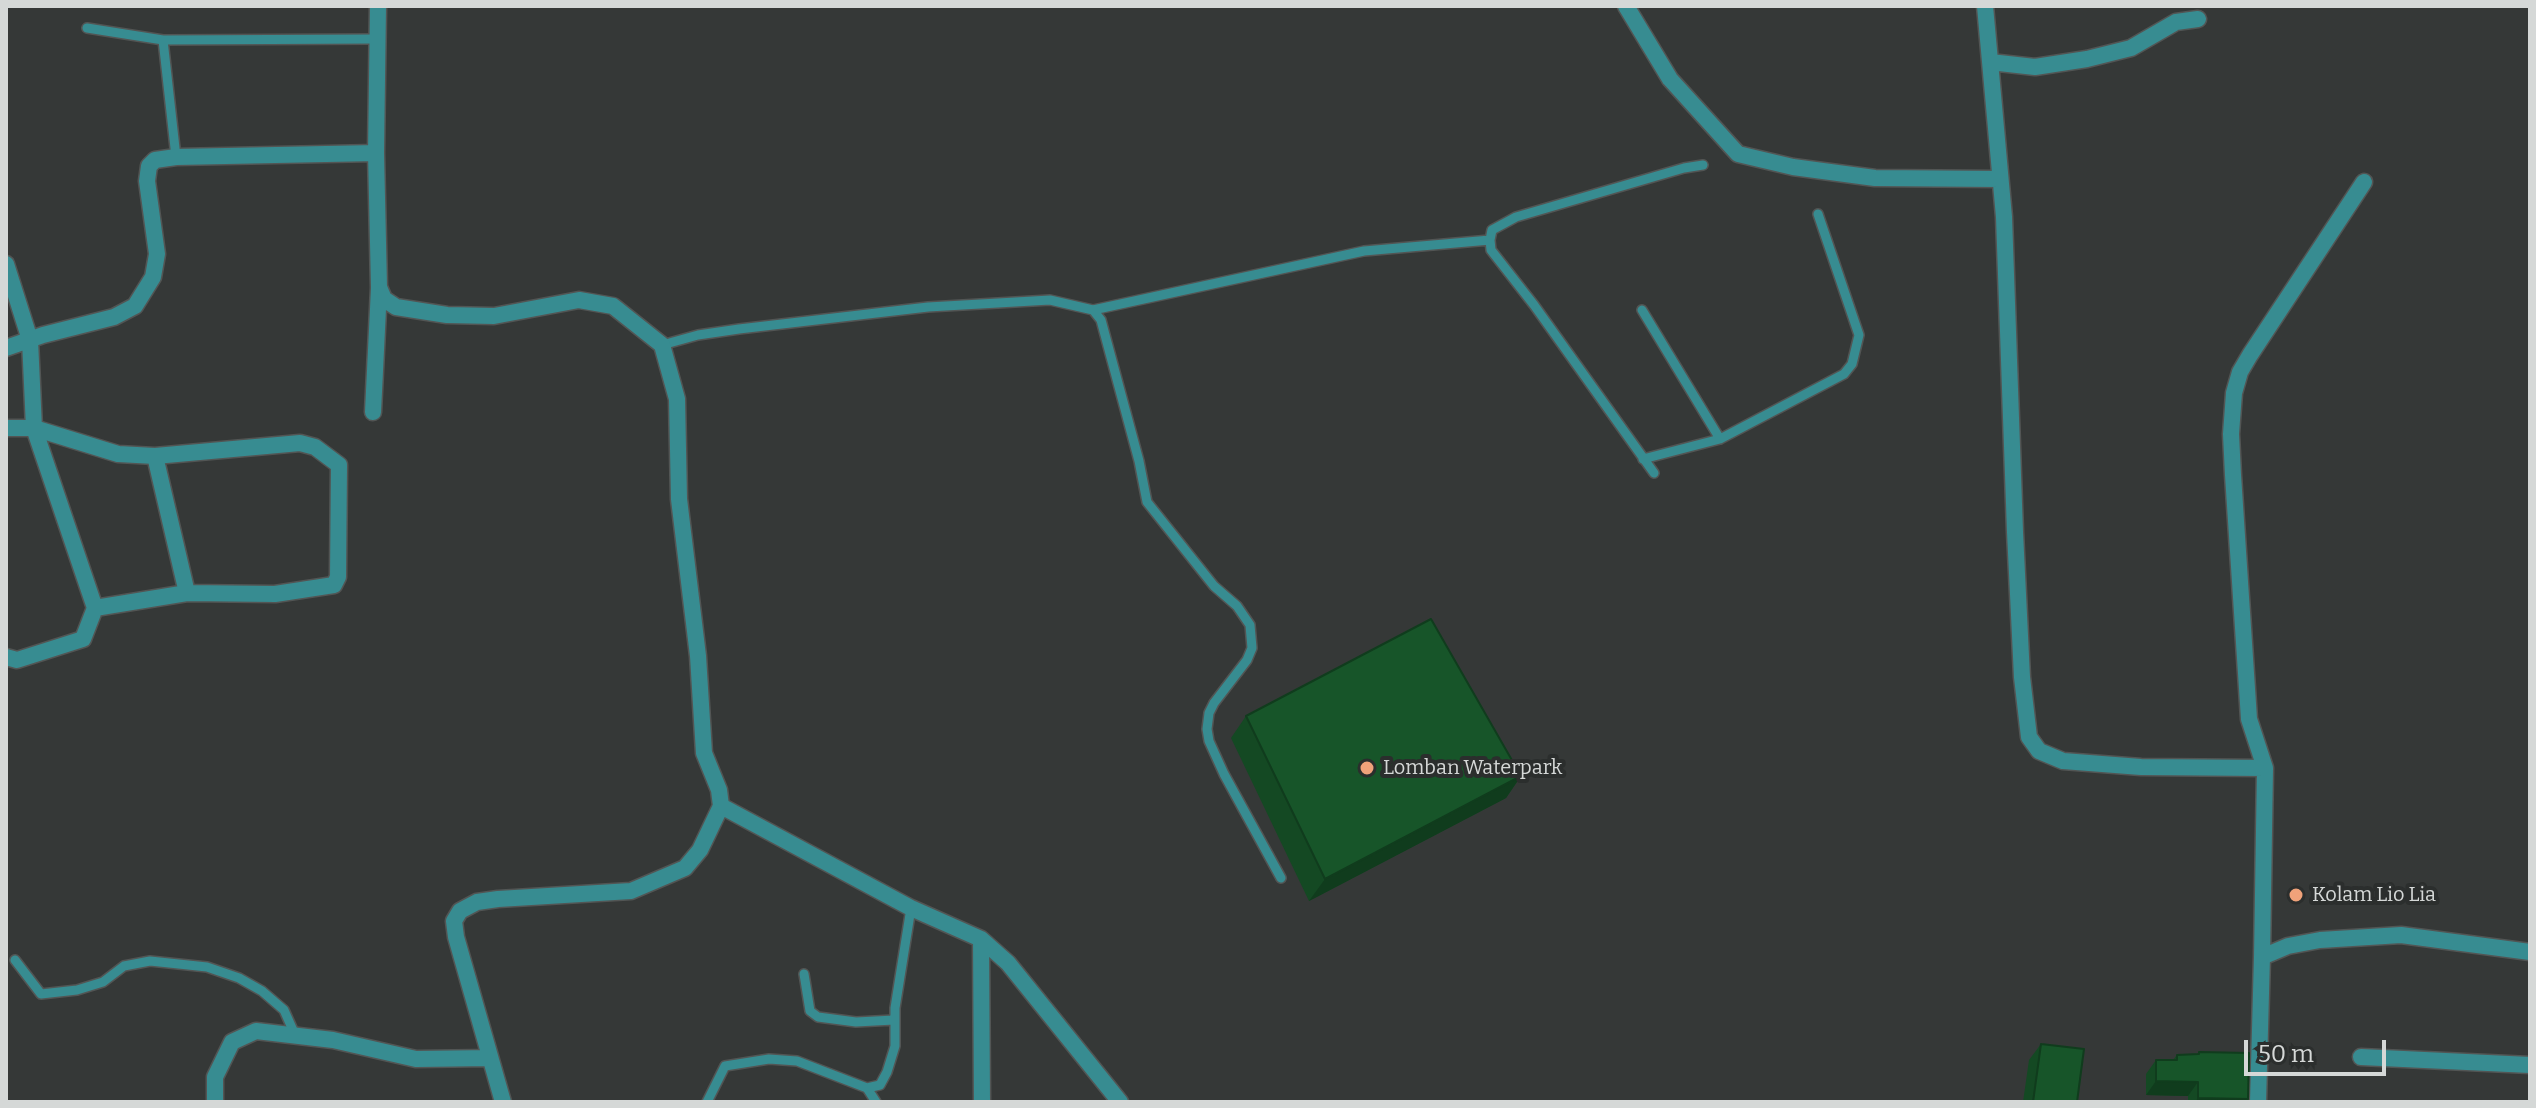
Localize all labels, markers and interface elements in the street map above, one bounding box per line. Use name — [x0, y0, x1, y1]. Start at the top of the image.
place label: Lomban Waterpark — [1383, 756, 1562, 780]
marker: Lomban Waterpark — [1358, 759, 1376, 777]
place label: Kolam Lio Lia — [2312, 883, 2436, 907]
marker: Kolam Lio Lia — [2287, 886, 2305, 904]
scale bar — [2248, 1024, 2390, 1074]
text: 50 m — [2258, 1040, 2314, 1068]

